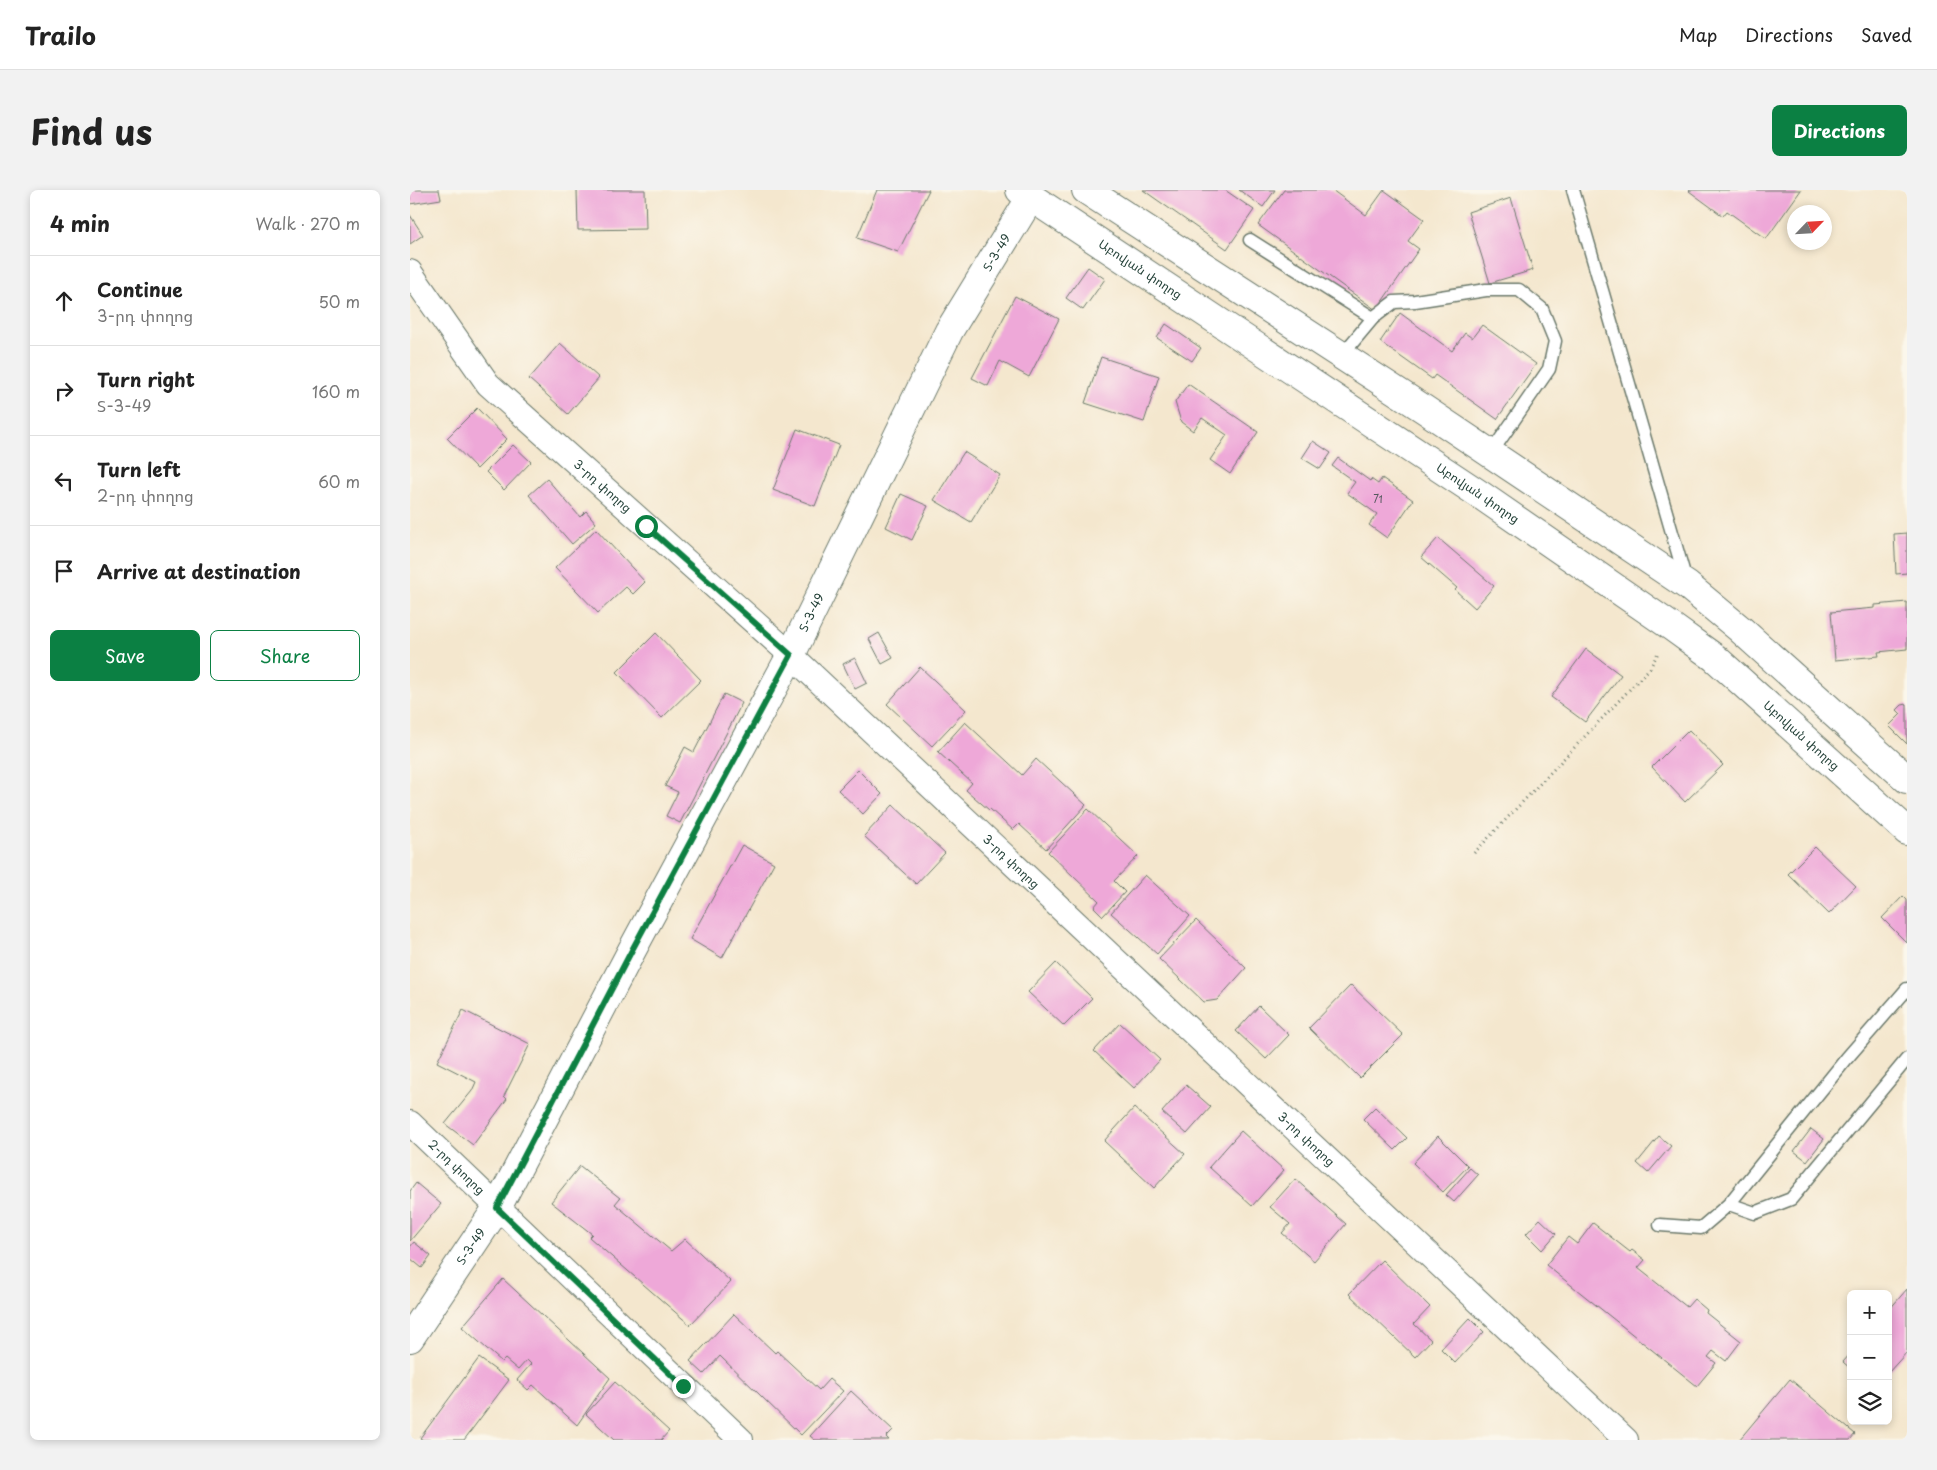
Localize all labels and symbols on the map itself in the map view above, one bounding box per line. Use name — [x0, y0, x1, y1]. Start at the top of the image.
north arrow — [1787, 205, 1832, 250]
street label: Տ-3-49 — [978, 230, 1014, 274]
street label: Աբովյան փողոց — [1095, 234, 1186, 303]
street label: 3-րդ փողոց — [570, 455, 636, 516]
street label: Աբովյան փողոց — [1433, 458, 1523, 527]
house number: 71 — [1373, 491, 1383, 506]
route start — [635, 515, 658, 538]
street label: Տ-3-49 — [794, 590, 828, 634]
street label: Աբովյան փողոց — [1760, 696, 1844, 774]
street label: 3-րդ փողոց — [979, 830, 1044, 892]
street label: 3-րդ փողոց — [1274, 1107, 1339, 1170]
street label: 2-րդ փողոց — [424, 1135, 489, 1198]
street label: Տ-3-49 — [451, 1224, 489, 1268]
route end — [672, 1375, 695, 1398]

